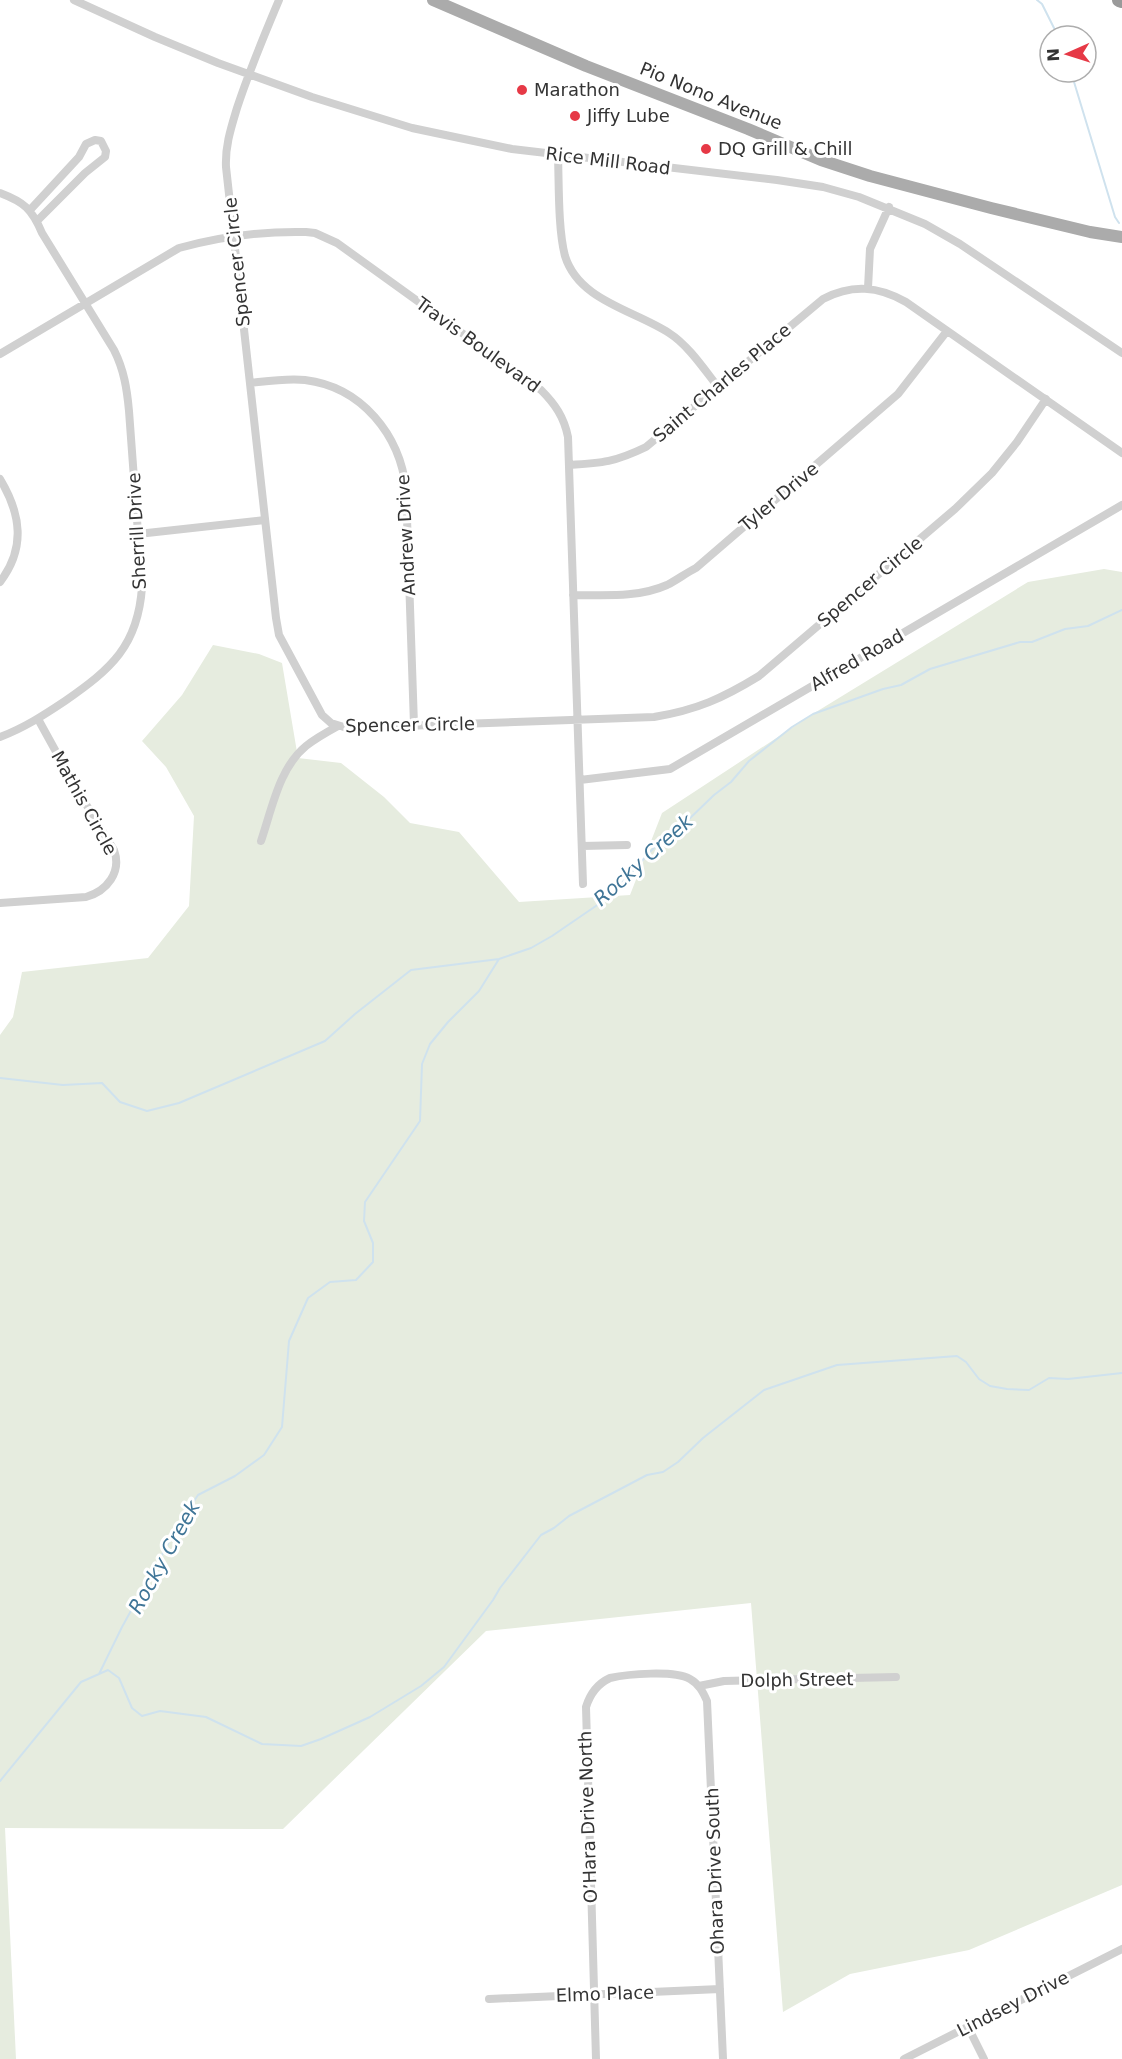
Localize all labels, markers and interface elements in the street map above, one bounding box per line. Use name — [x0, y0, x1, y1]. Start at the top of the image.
north arrow — [1038, 24, 1098, 84]
text: N — [1044, 48, 1063, 62]
street label: Pio Nono Avenue — [637, 57, 785, 134]
place label: Marathon — [534, 79, 620, 100]
marker: Marathon — [515, 83, 529, 97]
place label: Jiffy Lube — [586, 105, 670, 126]
marker: Jiffy Lube — [568, 109, 582, 123]
place label: DQ Grill & Chill — [718, 138, 853, 159]
street label: Rice Mill Road — [544, 142, 672, 179]
marker: DQ Grill & Chill — [699, 142, 713, 156]
street label: Spencer Circle — [219, 196, 254, 328]
street label: Travis Boulevard — [411, 292, 545, 397]
street label: Saint Charles Place — [649, 319, 795, 446]
street label: Tyler Drive — [734, 458, 822, 536]
street label: Sherrill Drive — [123, 472, 150, 590]
street label: Andrew Drive — [392, 474, 419, 596]
street label: Spencer Circle — [813, 532, 926, 631]
street label: Alfred Road — [806, 624, 907, 695]
street label: Spencer Circle — [345, 713, 475, 736]
street label: Mathis Circle — [47, 747, 122, 858]
water label: Rocky Creek — [588, 808, 699, 911]
water label: Rocky Creek — [123, 1495, 206, 1618]
street label: Dolph Street — [740, 1668, 854, 1691]
street label: O’Hara Drive North — [574, 1730, 601, 1904]
street label: Ohara Drive South — [701, 1787, 728, 1955]
street label: Lindsey Drive — [953, 1966, 1072, 2041]
street label: Elmo Place — [555, 1981, 655, 2006]

